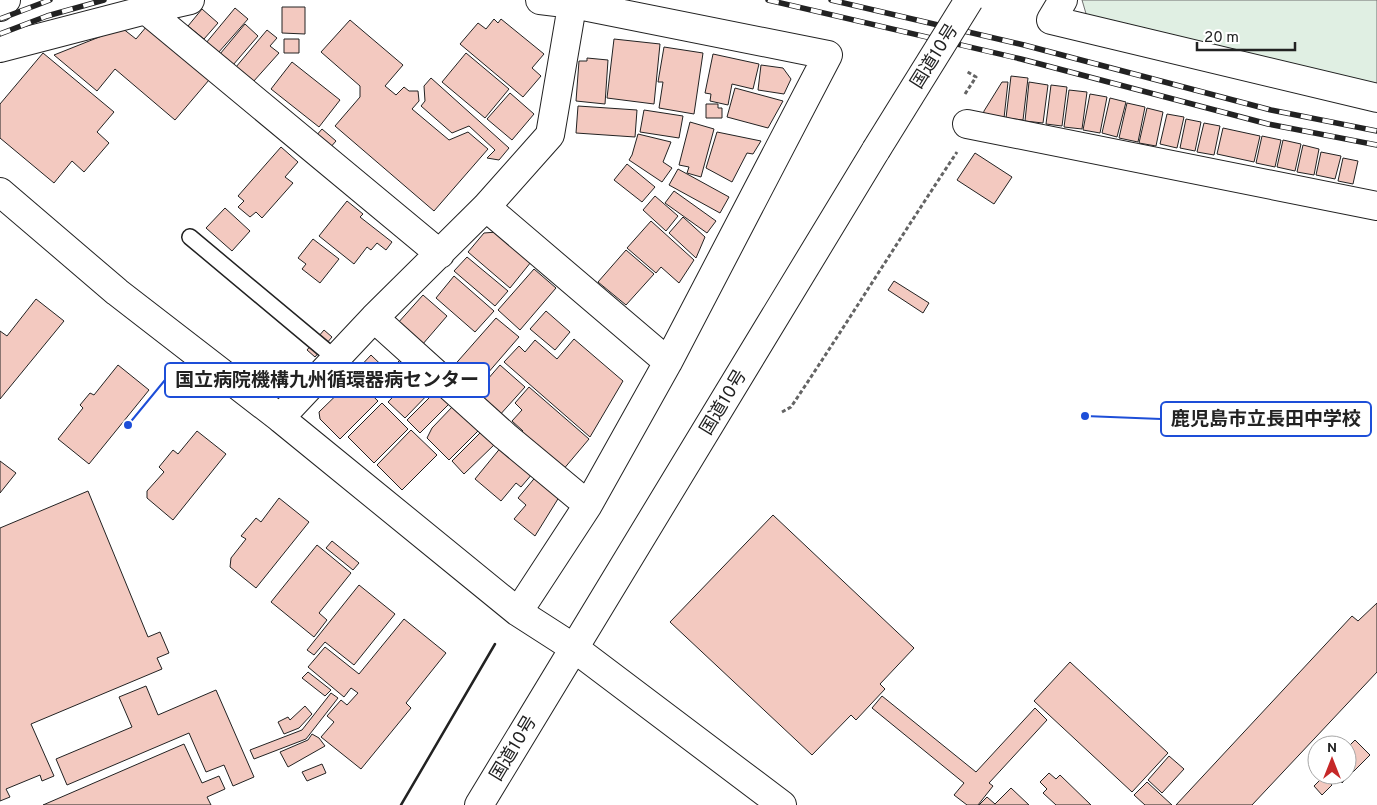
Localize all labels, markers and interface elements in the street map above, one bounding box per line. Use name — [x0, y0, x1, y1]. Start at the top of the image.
street label: 国道10号 — [906, 20, 964, 94]
scale bar — [1197, 20, 1294, 52]
text: 20 m — [1204, 29, 1239, 48]
callout: 国立病院機構九州循環器病センター — [165, 363, 489, 397]
street label: 国道10号 — [696, 366, 753, 440]
text: 国立病院機構九州循環器病センター — [175, 369, 479, 393]
callout: 鹿児島市立長田中学校 — [1161, 402, 1371, 436]
text: 鹿児島市立長田中学校 — [1171, 408, 1361, 432]
street label: 国道10号 — [486, 712, 543, 786]
north arrow — [1307, 735, 1357, 785]
text: N — [1327, 740, 1337, 757]

